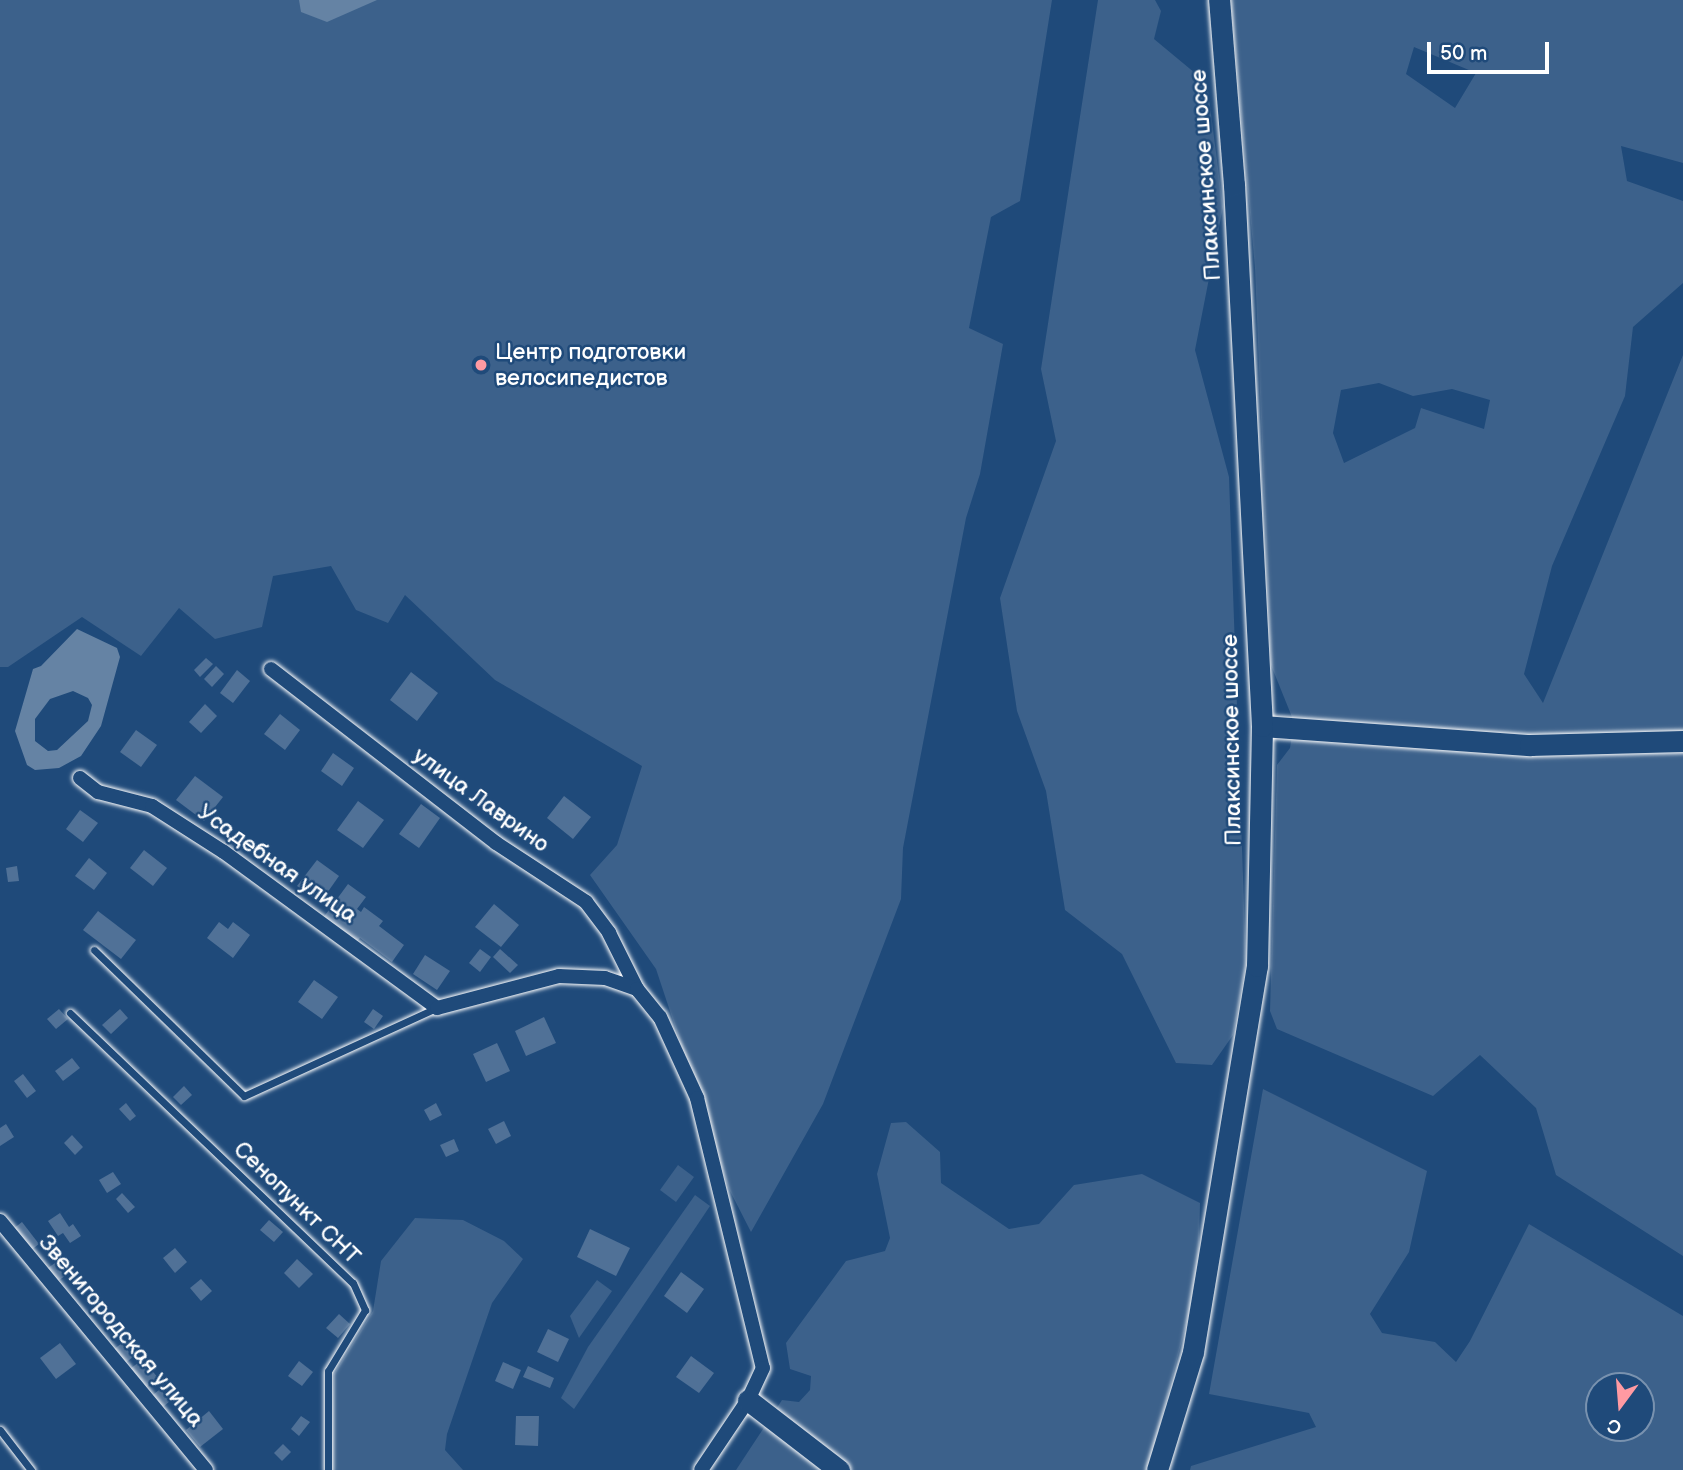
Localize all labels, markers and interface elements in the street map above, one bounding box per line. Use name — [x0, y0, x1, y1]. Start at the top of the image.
scale bar — [1431, 28, 1554, 72]
text: 50 m — [1440, 41, 1487, 66]
street label: Плаксинское шоссе — [1185, 68, 1227, 282]
place label: Центр подготовки велосипедистов — [495, 338, 686, 392]
marker: Центр подготовки велосипедистов — [473, 357, 489, 373]
street label: Плаксинское шоссе — [1216, 634, 1248, 846]
street label: улица Лаврино — [408, 742, 554, 858]
street label: Усадебная улица — [192, 799, 362, 929]
street label: Сенопункт СНТ — [228, 1136, 366, 1270]
street label: Звенигородская улица — [33, 1229, 209, 1433]
north arrow — [1585, 1372, 1655, 1442]
text: С — [1605, 1413, 1624, 1439]

